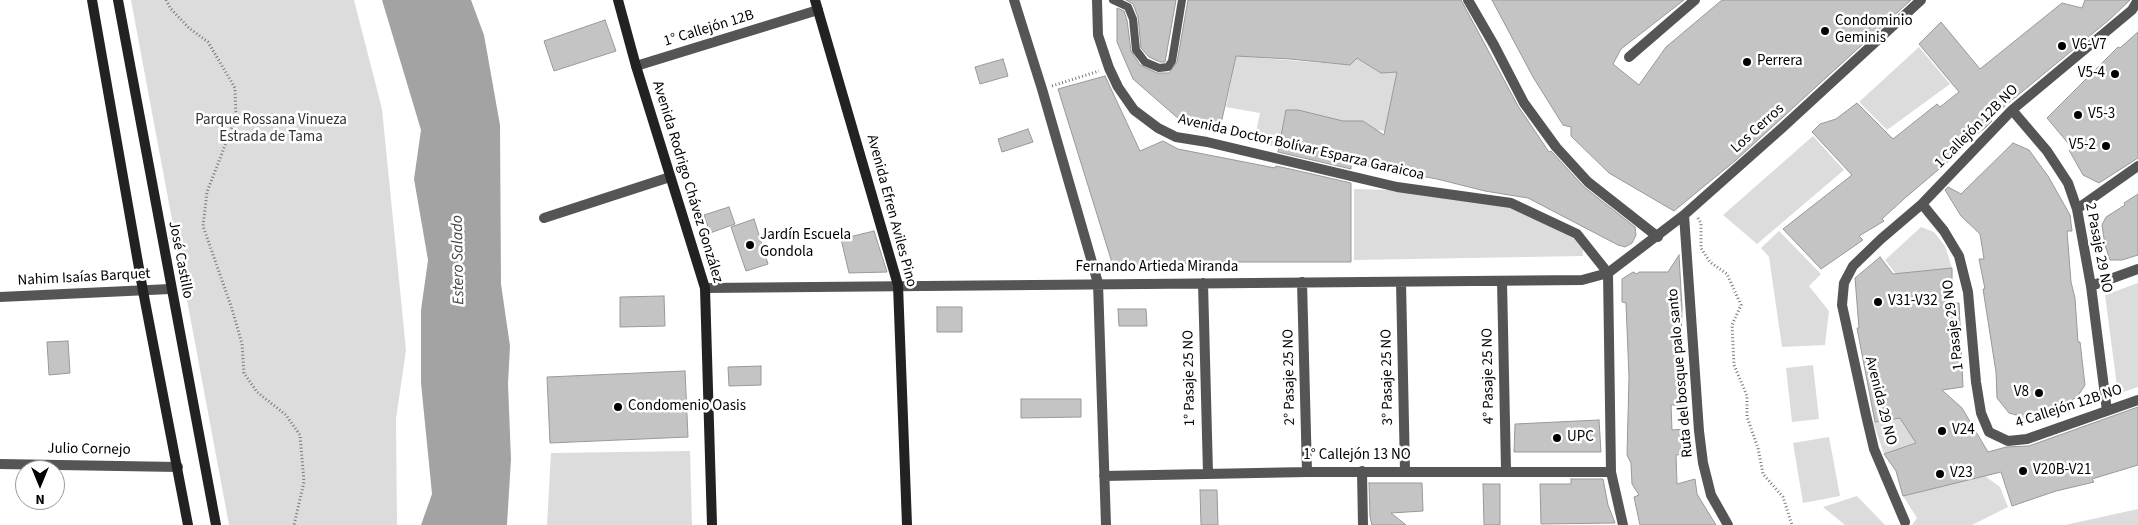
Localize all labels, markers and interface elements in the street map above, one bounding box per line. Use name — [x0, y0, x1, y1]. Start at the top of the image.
street label: 1° Callejón 12B — [662, 7, 756, 51]
place label: Condominio Geminis — [1835, 13, 1913, 48]
marker: Condominio Geminis — [1819, 25, 1831, 37]
place label: V6-V7 — [2072, 37, 2107, 55]
marker: V6-V7 — [2056, 40, 2068, 52]
place label: Perrera — [1757, 53, 1803, 71]
marker: Perrera — [1741, 56, 1753, 68]
place label: V5-4 — [2078, 65, 2105, 83]
marker: V5-4 — [2109, 68, 2121, 80]
street label: Avenida Rodrigo Chávez González — [648, 79, 726, 285]
street label: 1 Callejón 12B NO — [1931, 81, 2023, 173]
street label: Los Cerros — [1728, 101, 1788, 157]
place label: V5-3 — [2088, 106, 2115, 124]
marker: V5-3 — [2072, 109, 2084, 121]
street label: Avenida Doctor Bolívar Esparza Garaicoa — [1176, 111, 1426, 185]
park label: Parque Rossana Vinueza Estrada de Tama — [195, 112, 347, 147]
street label: Avenida Efren Aviles Pino — [862, 133, 920, 289]
place label: V5-2 — [2069, 137, 2096, 155]
marker: V5-2 — [2100, 140, 2112, 152]
street label: 2 Pasaje 29 NO — [2080, 201, 2116, 295]
water label: Estero Salado — [449, 215, 469, 305]
street label: José Castillo — [164, 220, 196, 300]
place label: Jardín Escuela Gondola — [760, 227, 851, 262]
marker: Jardín Escuela Gondola — [744, 239, 756, 251]
street label: Fernando Artieda Miranda — [1076, 259, 1238, 277]
street label: Nahim Isaías Barquet — [17, 266, 151, 290]
street label: 1 Pasaje 29 NO — [1939, 279, 1969, 371]
street label: Ruta del bosque palo santo — [1665, 288, 1697, 458]
place label: V31-V32 — [1888, 293, 1938, 311]
marker: V31-V32 — [1872, 296, 1884, 308]
street label: 4° Pasaje 25 NO — [1479, 328, 1499, 424]
street label: 2° Pasaje 25 NO — [1280, 329, 1300, 425]
street label: 3° Pasaje 25 NO — [1378, 329, 1398, 425]
street label: 1° Pasaje 25 NO — [1180, 330, 1200, 426]
street label: Avenida 29 NO — [1860, 355, 1900, 447]
street label: 4 Callejón 12B NO — [2013, 381, 2125, 433]
place label: V8 — [2014, 384, 2029, 402]
marker: V8 — [2033, 387, 2045, 399]
place label: Condomenio Oasis — [628, 398, 746, 416]
marker: Condomenio Oasis — [612, 401, 624, 413]
place label: V24 — [1952, 422, 1975, 440]
marker: V24 — [1936, 425, 1948, 437]
place label: UPC — [1567, 429, 1594, 447]
marker: UPC — [1551, 432, 1563, 444]
street label: Julio Cornejo — [47, 440, 131, 460]
street label: 1° Callejón 13 NO — [1303, 447, 1411, 465]
north arrow — [15, 460, 65, 510]
place label: V20B-V21 — [2033, 462, 2091, 480]
place label: V23 — [1950, 465, 1973, 483]
marker: V20B-V21 — [2017, 465, 2029, 477]
marker: V23 — [1934, 468, 1946, 480]
text: N — [35, 489, 45, 509]

